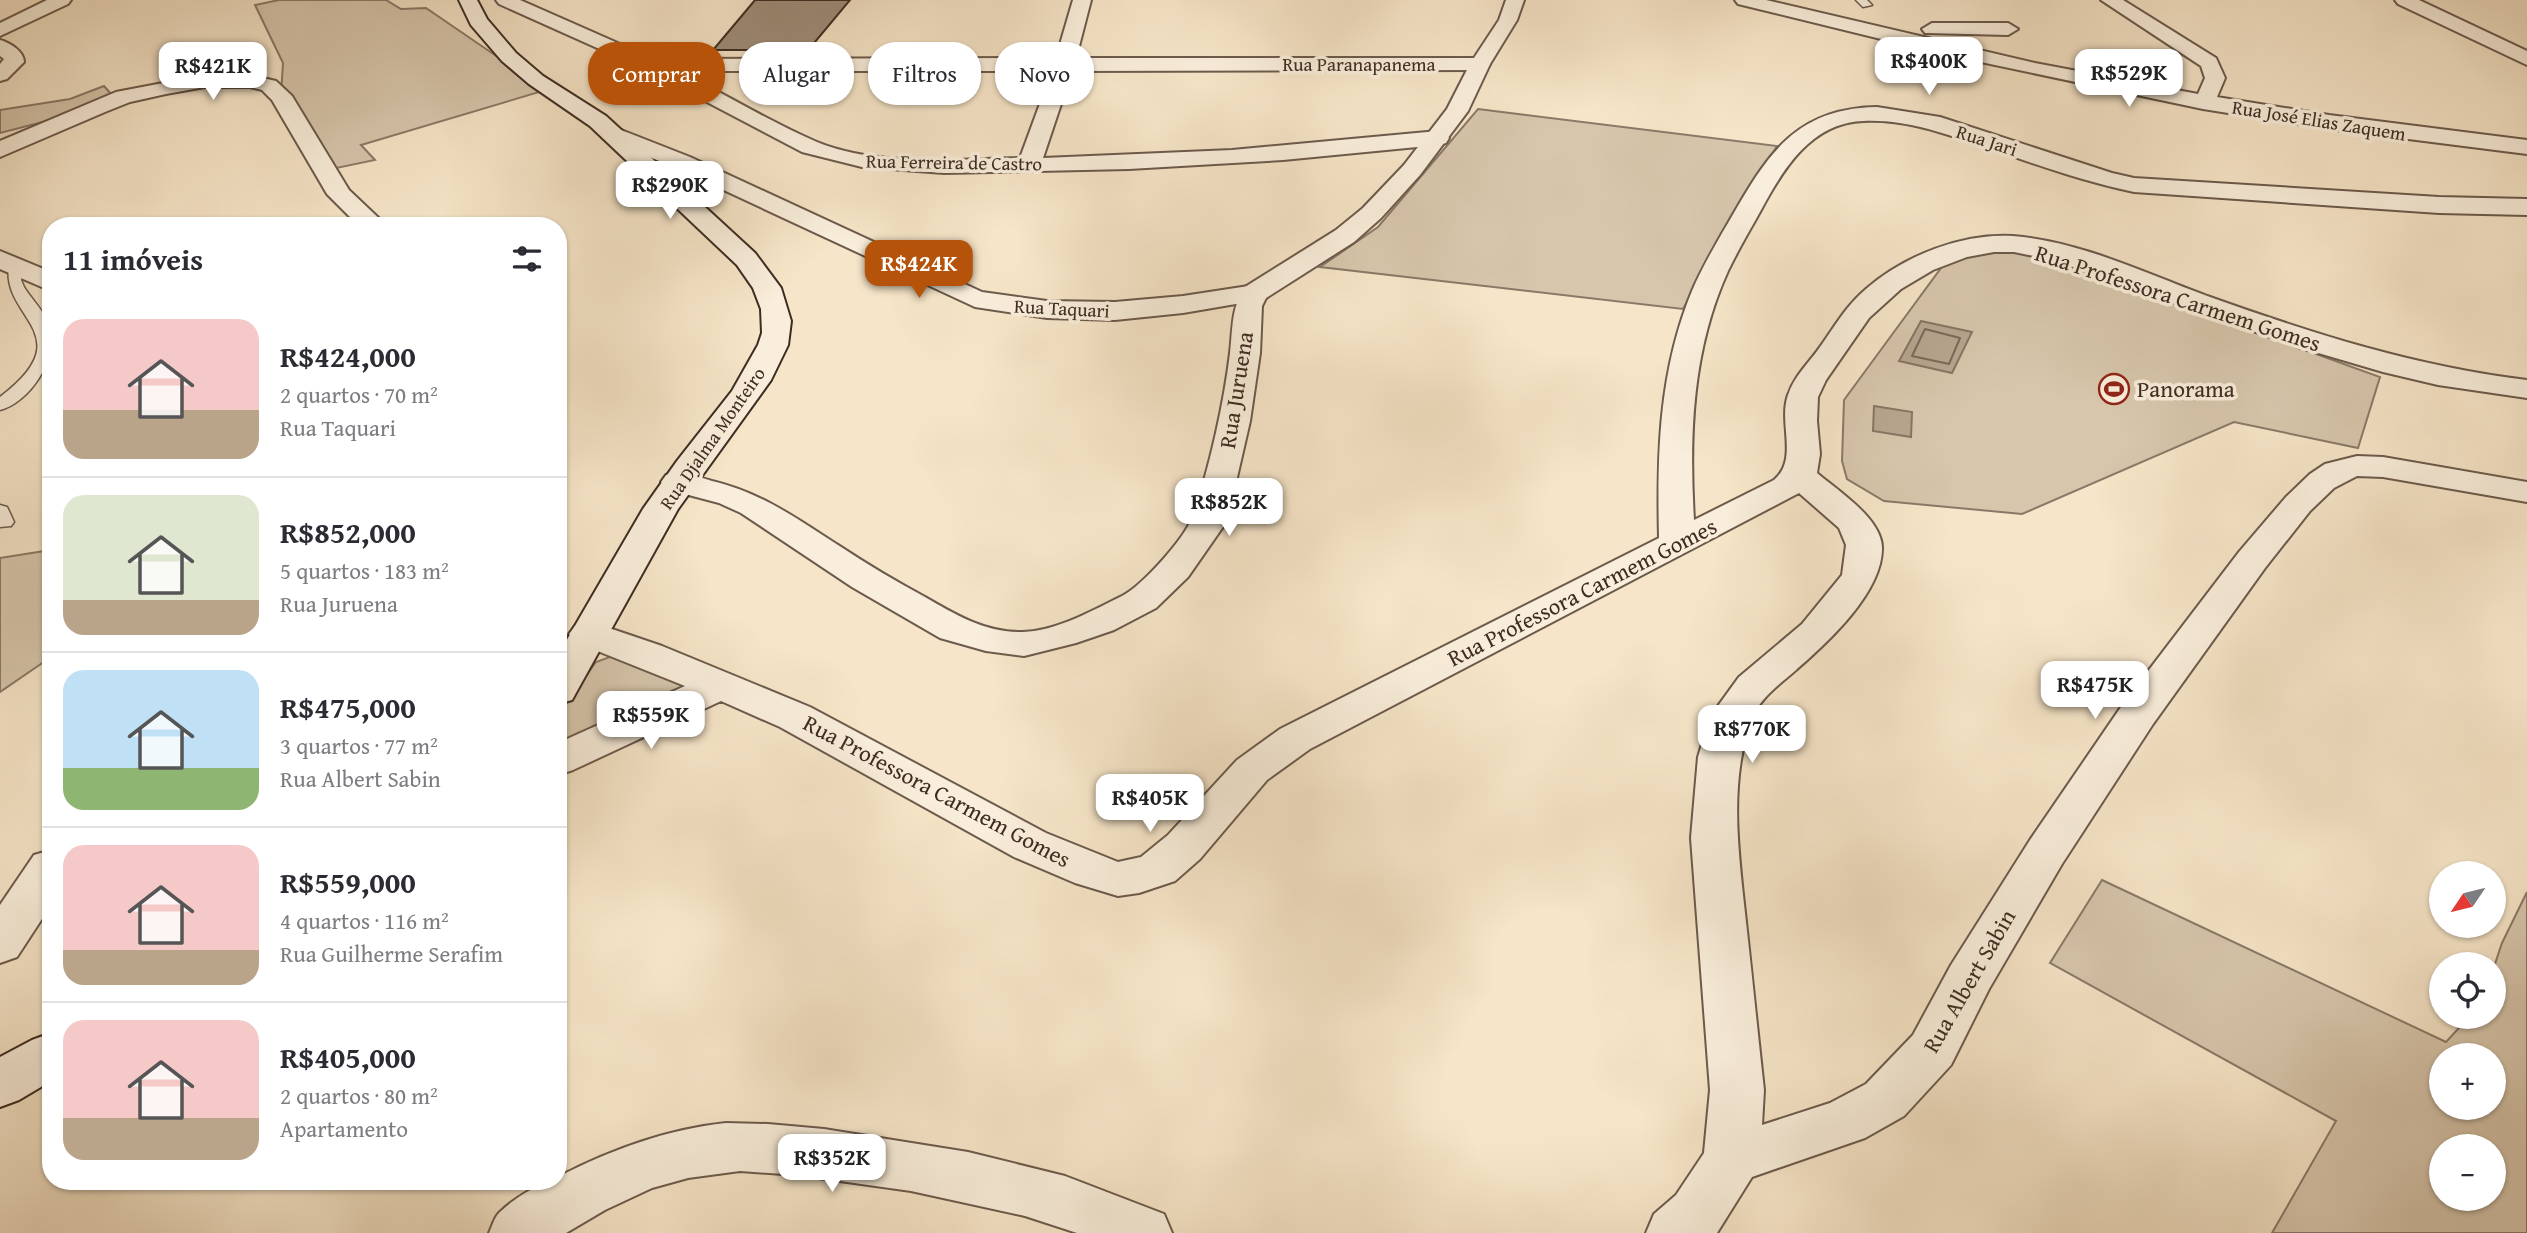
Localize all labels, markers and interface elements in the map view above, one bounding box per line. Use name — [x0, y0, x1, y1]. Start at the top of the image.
pin: R$400K — [1872, 38, 1986, 97]
pin: R$421K — [156, 42, 270, 102]
chip: Comprar — [588, 42, 725, 105]
chip: Alugar — [739, 42, 854, 105]
chip: Filtros — [868, 42, 981, 105]
chip: Novo — [995, 42, 1094, 105]
text: R$400K — [1891, 43, 1967, 76]
text: R$421K — [175, 48, 251, 81]
street label: Rua Paranapanema — [1282, 50, 1436, 78]
pin: R$529K — [2072, 50, 2186, 109]
text: R$529K — [2091, 55, 2167, 88]
street label: Rua José Elias Zaquem — [2230, 92, 2408, 148]
street label: Rua Jari — [1953, 117, 2021, 163]
street label: Rua Ferreira de Castro — [866, 146, 1042, 178]
pin: R$290K — [613, 162, 727, 221]
text: R$290K — [632, 167, 708, 200]
street label: Rua Professora Carmem Gomes — [2031, 236, 2325, 359]
text: 11 imóveis — [63, 237, 203, 281]
icon: filters — [508, 240, 546, 278]
pin: R$424K — [862, 240, 976, 300]
text: R$424K — [881, 246, 957, 279]
street label: Rua Taquari — [1013, 292, 1111, 324]
street label: Rua Juruena — [1210, 329, 1261, 451]
text: R$424,000 — [280, 334, 416, 378]
icon: home — [119, 347, 203, 431]
street label: Rua Djalma Monteiro — [652, 361, 772, 515]
sports icon: Panorama — [2097, 372, 2131, 406]
place label: Panorama — [2137, 372, 2235, 405]
text: 2 quartos · 70 m² — [280, 378, 438, 411]
text: Rua Taquari — [280, 411, 396, 444]
pin: R$852K — [1172, 478, 1286, 538]
text: R$852K — [1191, 484, 1267, 517]
street label: Rua Professora Carmem Gomes — [1441, 509, 1722, 674]
text: R$852,000 — [280, 510, 416, 554]
icon: home — [119, 523, 203, 607]
text: 5 quartos · 183 m² — [280, 554, 449, 587]
text: Rua Juruena — [280, 587, 398, 620]
pin: R$475K — [2038, 662, 2152, 721]
text: R$475K — [2057, 667, 2133, 700]
text: R$475,000 — [280, 685, 416, 729]
pin: R$559K — [594, 692, 708, 751]
text: R$559K — [613, 697, 689, 730]
icon: home — [119, 698, 203, 782]
street label: Rua Professora Carmem Gomes — [798, 706, 1077, 875]
pin: R$770K — [1695, 706, 1809, 765]
text: R$770K — [1714, 711, 1790, 744]
text: 3 quartos · 77 m² — [280, 729, 438, 762]
text: Rua Albert Sabin — [280, 762, 441, 795]
pin: R$405K — [1093, 774, 1207, 834]
text: R$405K — [1112, 780, 1188, 813]
text: R$559,000 — [280, 860, 416, 904]
north arrow — [2429, 861, 2506, 938]
map controls — [2429, 861, 2506, 1211]
icon: home — [119, 873, 203, 957]
street label: Rua Albert Sabin — [1914, 903, 2023, 1059]
text: 4 quartos · 116 m² — [280, 904, 449, 937]
text: Rua Guilherme Serafim — [280, 937, 503, 970]
button: locate — [2429, 952, 2506, 1029]
text: R$405,000 — [280, 1035, 416, 1079]
button: + — [2429, 1043, 2506, 1120]
icon: home — [119, 1048, 203, 1132]
text: 2 quartos · 80 m² — [280, 1079, 438, 1112]
text: Apartamento — [280, 1112, 408, 1145]
pin: R$352K — [775, 1134, 889, 1194]
button: − — [2429, 1134, 2506, 1211]
text: R$352K — [794, 1140, 870, 1173]

